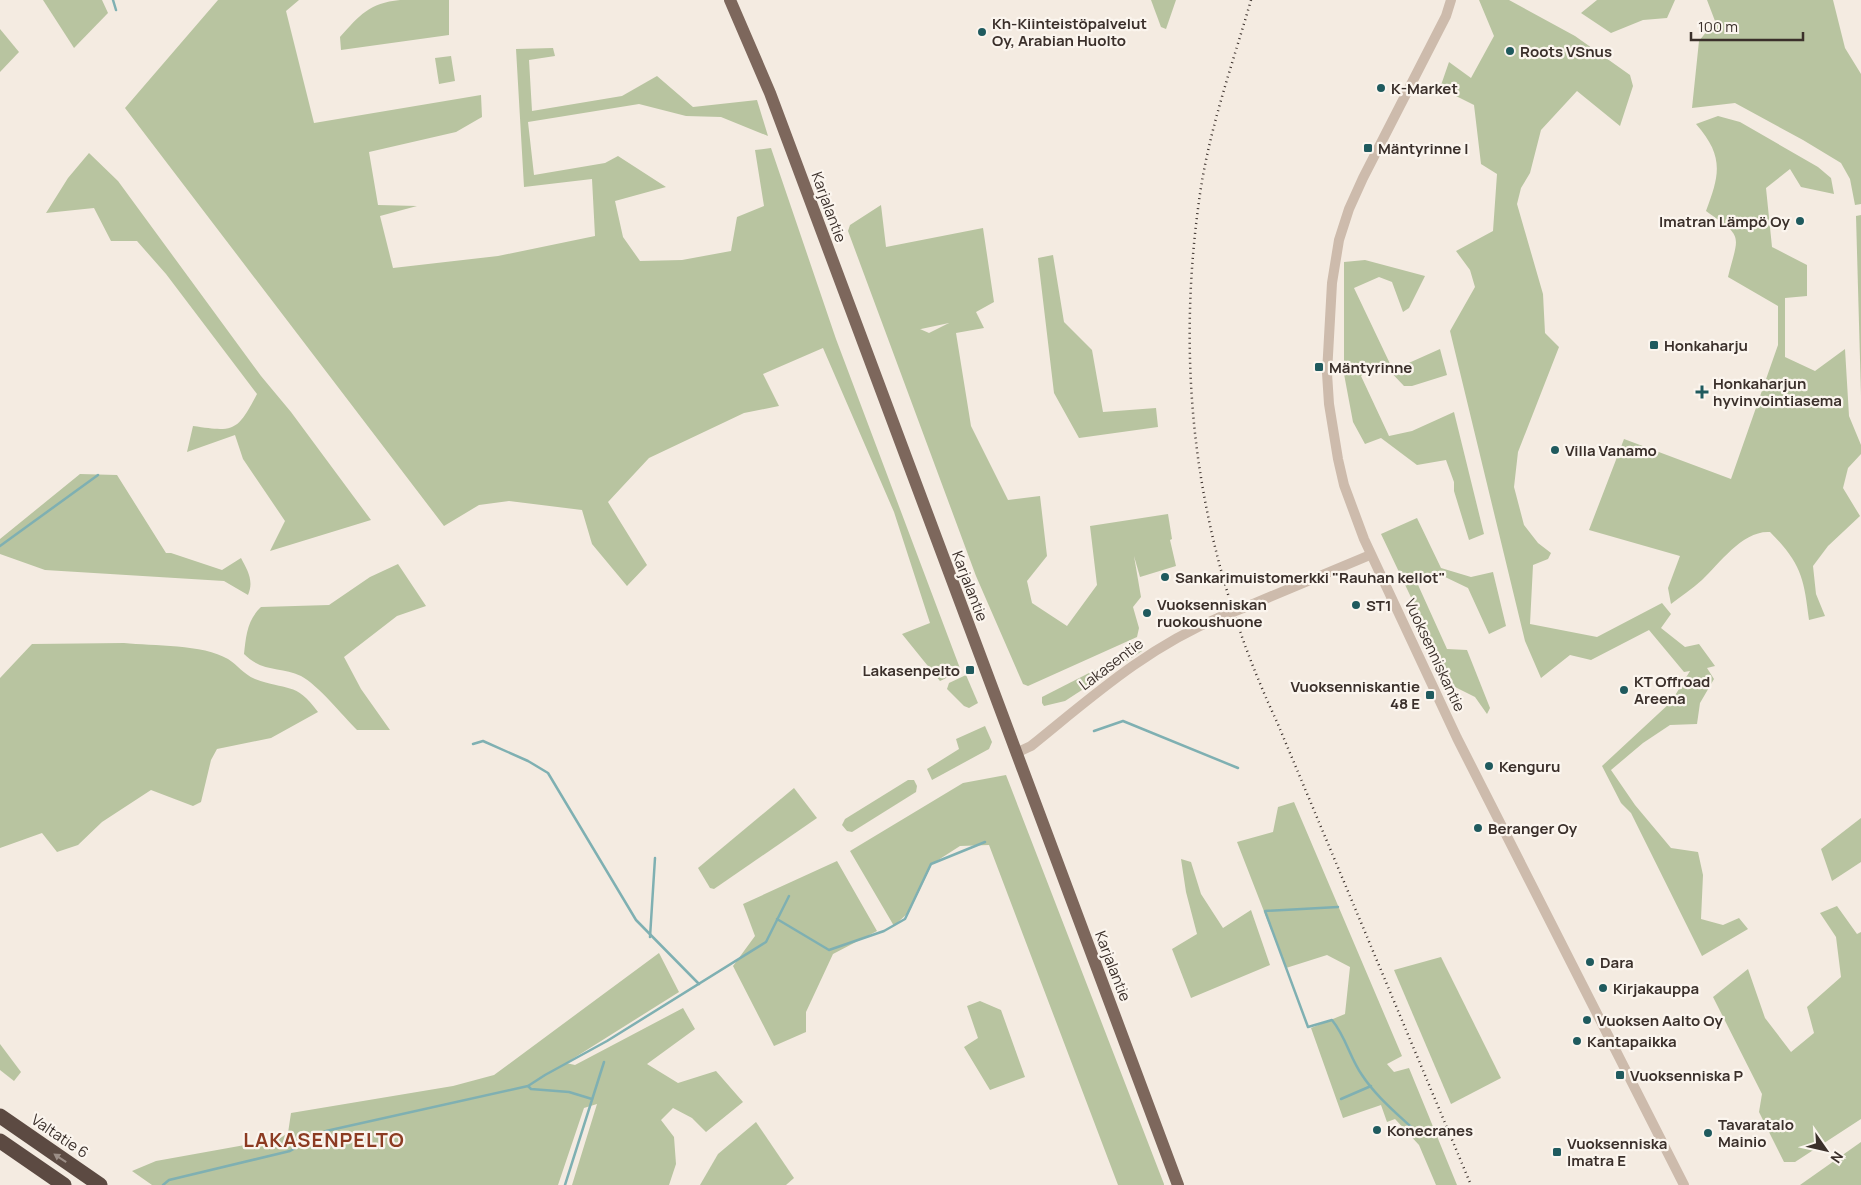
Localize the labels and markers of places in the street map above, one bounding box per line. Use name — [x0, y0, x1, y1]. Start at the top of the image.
place label: Kh-Kiinteistöpalvelut Oy, Arabian Huolto — [992, 13, 1147, 51]
marker: Kh-Kiinteistöpalvelut Oy, Arabian Huolto — [976, 26, 988, 38]
place label: Roots VSnus — [1520, 41, 1612, 62]
marker: Roots VSnus — [1504, 45, 1516, 57]
place label: K-Market — [1391, 78, 1458, 99]
marker: K-Market — [1375, 82, 1387, 94]
place label: Mäntyrinne I — [1378, 138, 1469, 159]
marker: Mäntyrinne I — [1362, 142, 1374, 154]
place label: Imatran Lämpö Oy — [1659, 211, 1791, 232]
marker: Imatran Lämpö Oy — [1794, 215, 1806, 227]
place label: Honkaharju — [1664, 335, 1748, 356]
marker: Honkaharju — [1648, 339, 1660, 351]
place label: Mäntyrinne — [1329, 357, 1412, 378]
marker: Mäntyrinne — [1313, 361, 1325, 373]
place label: Honkaharjun hyvinvointiasema — [1713, 373, 1842, 411]
marker: Honkaharjun hyvinvointiasema — [1695, 385, 1709, 399]
place label: Villa Vanamo — [1565, 440, 1657, 461]
marker: Villa Vanamo — [1549, 444, 1561, 456]
place label: Sankarimuistomerkki "Rauhan kellot" — [1175, 567, 1446, 588]
marker: Sankarimuistomerkki "Rauhan kellot" — [1159, 571, 1171, 583]
place label: Vuoksenniskan ruokoushuone — [1157, 594, 1267, 632]
place label: ST1 — [1366, 595, 1392, 616]
marker: ST1 — [1350, 599, 1362, 611]
marker: Vuoksenniskan ruokoushuone — [1141, 607, 1153, 619]
place label: Lakasenpelto — [863, 660, 960, 681]
marker: Lakasenpelto — [964, 664, 976, 676]
place label: KT Offroad Areena — [1634, 671, 1710, 709]
place label: Vuoksenniskantie 48 E — [1290, 676, 1420, 714]
marker: KT Offroad Areena — [1618, 684, 1630, 696]
marker: Vuoksenniskantie 48 E — [1424, 689, 1436, 701]
place label: Kenguru — [1499, 756, 1560, 777]
marker: Kenguru — [1483, 760, 1495, 772]
place label: Beranger Oy — [1488, 818, 1578, 839]
marker: Beranger Oy — [1472, 822, 1484, 834]
place label: Dara — [1600, 952, 1634, 973]
marker: Dara — [1584, 956, 1596, 968]
place label: Kirjakauppa — [1613, 978, 1699, 999]
marker: Kirjakauppa — [1597, 982, 1609, 994]
place label: Vuoksen Aalto Oy — [1597, 1010, 1724, 1031]
marker: Vuoksen Aalto Oy — [1581, 1014, 1593, 1026]
place label: Kantapaikka — [1587, 1031, 1677, 1052]
marker: Kantapaikka — [1571, 1035, 1583, 1047]
place label: Vuoksenniska P — [1630, 1065, 1743, 1086]
marker: Vuoksenniska P — [1614, 1069, 1626, 1081]
place label: Tavaratalo Mainio — [1718, 1114, 1794, 1152]
place label: Konecranes — [1387, 1120, 1473, 1141]
marker: Konecranes — [1371, 1124, 1383, 1136]
marker: Tavaratalo Mainio — [1702, 1127, 1714, 1139]
place label: Vuoksenniska Imatra E — [1567, 1133, 1667, 1171]
marker: Vuoksenniska Imatra E — [1551, 1146, 1563, 1158]

